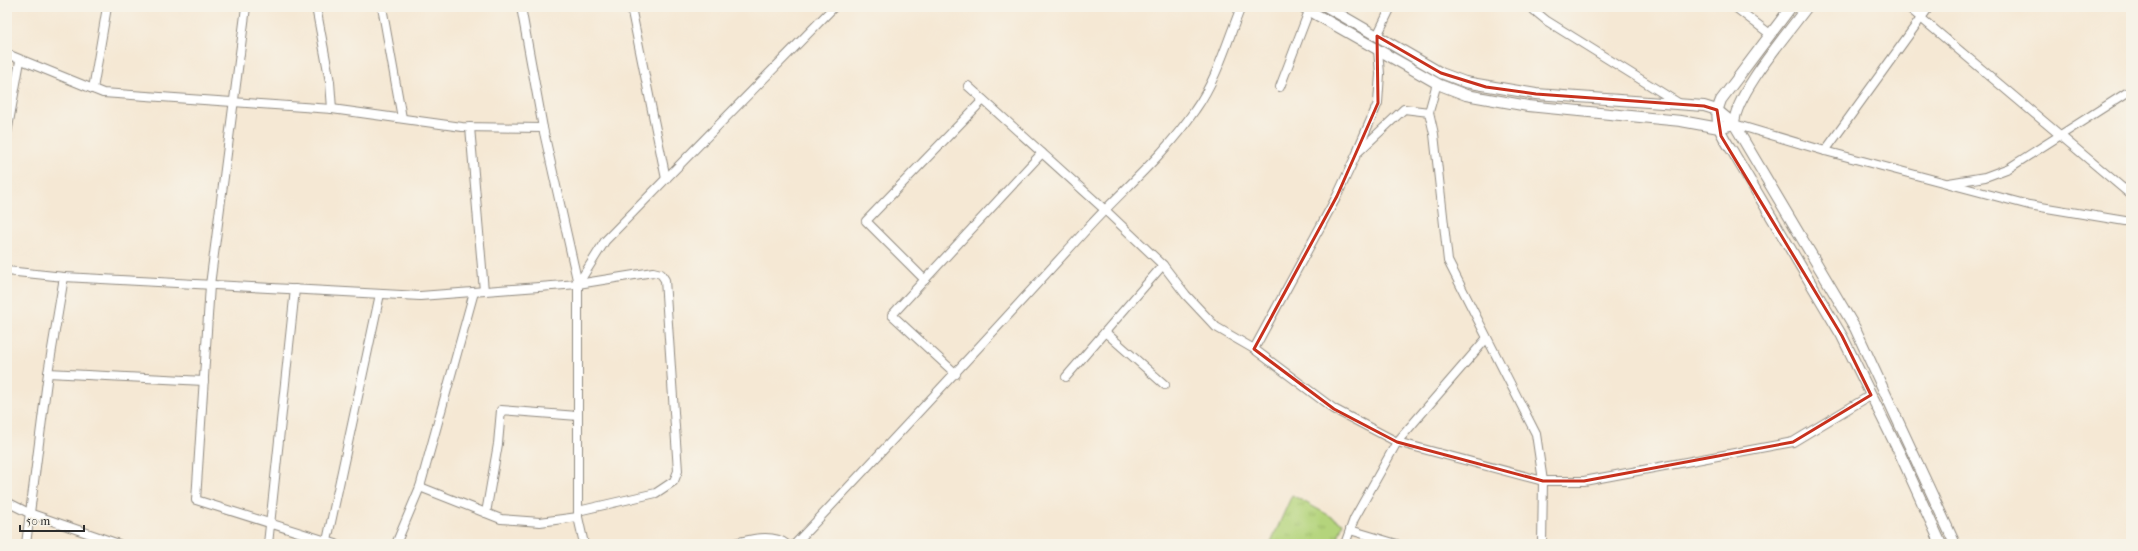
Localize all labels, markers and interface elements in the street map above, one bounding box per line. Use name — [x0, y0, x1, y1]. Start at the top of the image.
scale bar — [20, 507, 84, 533]
text: 50 m — [26, 514, 50, 528]

